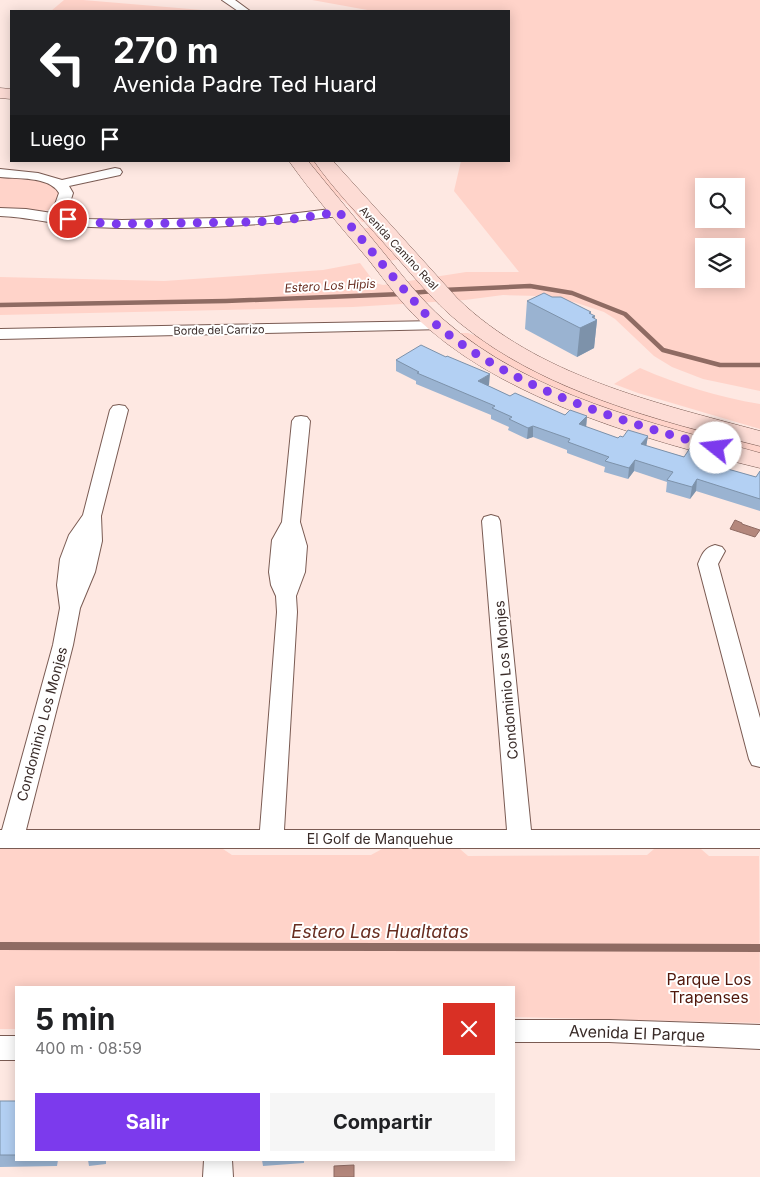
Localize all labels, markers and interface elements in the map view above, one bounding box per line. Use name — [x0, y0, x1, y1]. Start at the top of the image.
text: 270 m — [113, 29, 219, 71]
icon: left — [30, 30, 95, 95]
text: Avenida Padre Ted Huard — [113, 71, 377, 97]
icon: arrive — [96, 125, 124, 153]
text: Luego — [30, 128, 86, 151]
map controls — [695, 178, 745, 288]
button: search — [695, 178, 745, 228]
pin — [47, 198, 89, 240]
street label: Avenida Camino Real — [357, 203, 441, 293]
icon: arrive — [54, 205, 82, 233]
button: layers — [695, 238, 745, 288]
water label: Estero Los Hipis — [284, 276, 376, 295]
street label: Borde del Carrizo — [173, 322, 265, 338]
position arrow — [689, 421, 741, 473]
street label: Condominio Los Monjes — [490, 600, 521, 760]
street label: Condominio Los Monjes — [13, 645, 70, 803]
street label: El Golf de Manquehue — [307, 830, 453, 847]
water label: Estero Las Hualtatas — [291, 921, 469, 942]
park label: Parque Los Trapenses — [666, 969, 752, 1007]
text: 5 min — [35, 1001, 115, 1037]
button: close — [443, 1003, 495, 1055]
street label: Avenida El Parque — [569, 1021, 705, 1045]
text: 400 m · 08:59 — [35, 1038, 142, 1058]
button: Salir — [35, 1093, 260, 1151]
button: Compartir — [270, 1093, 495, 1151]

